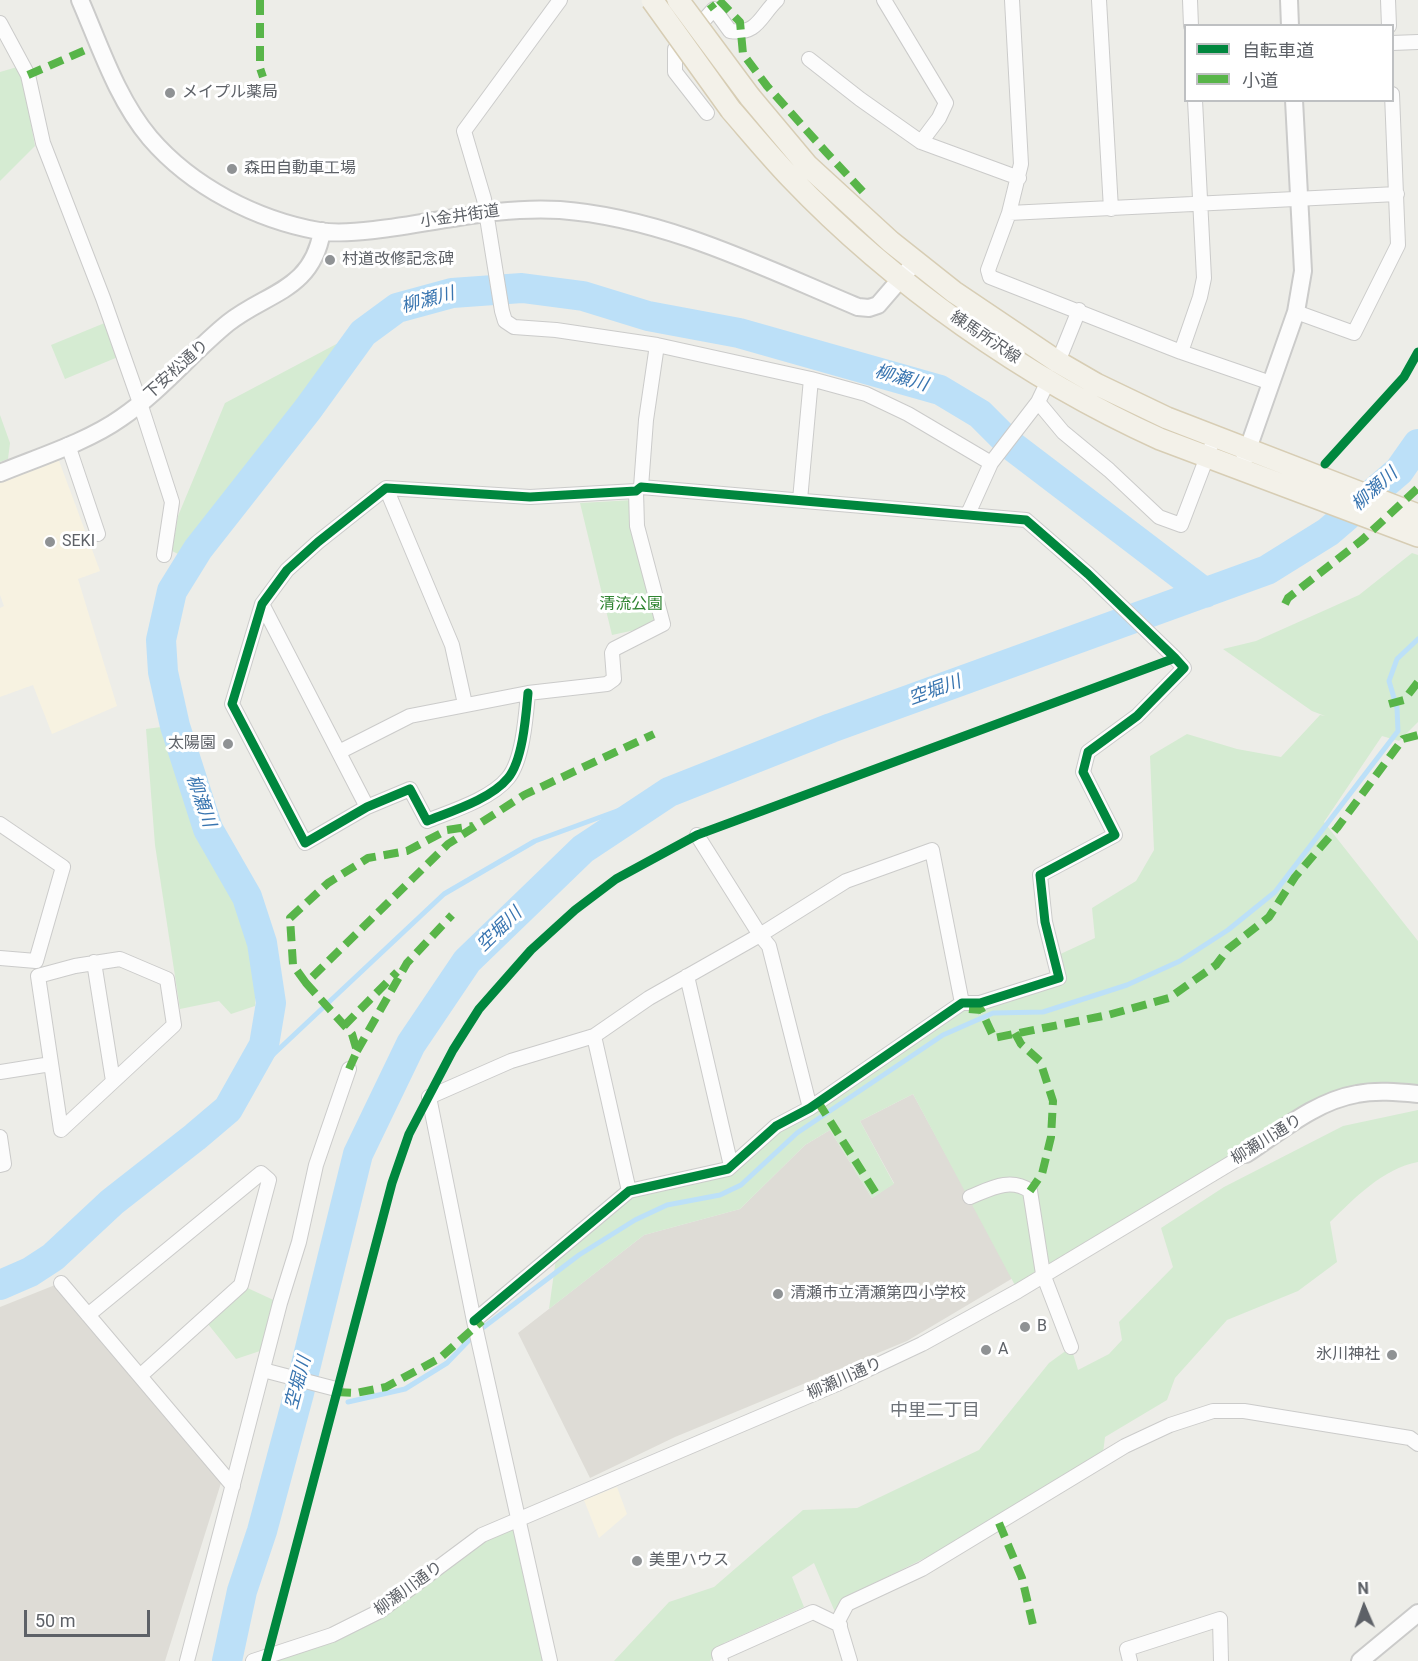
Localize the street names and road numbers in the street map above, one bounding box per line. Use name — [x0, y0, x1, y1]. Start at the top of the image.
street label: 小金井街道 — [419, 202, 501, 232]
street label: 練馬所沢線 — [946, 308, 1024, 368]
street label: 下安松通り — [141, 336, 213, 404]
street label: 柳瀬川通り — [1228, 1111, 1306, 1169]
street label: 柳瀬川通り — [805, 1354, 885, 1404]
street label: 柳瀬川通り — [371, 1558, 447, 1620]

